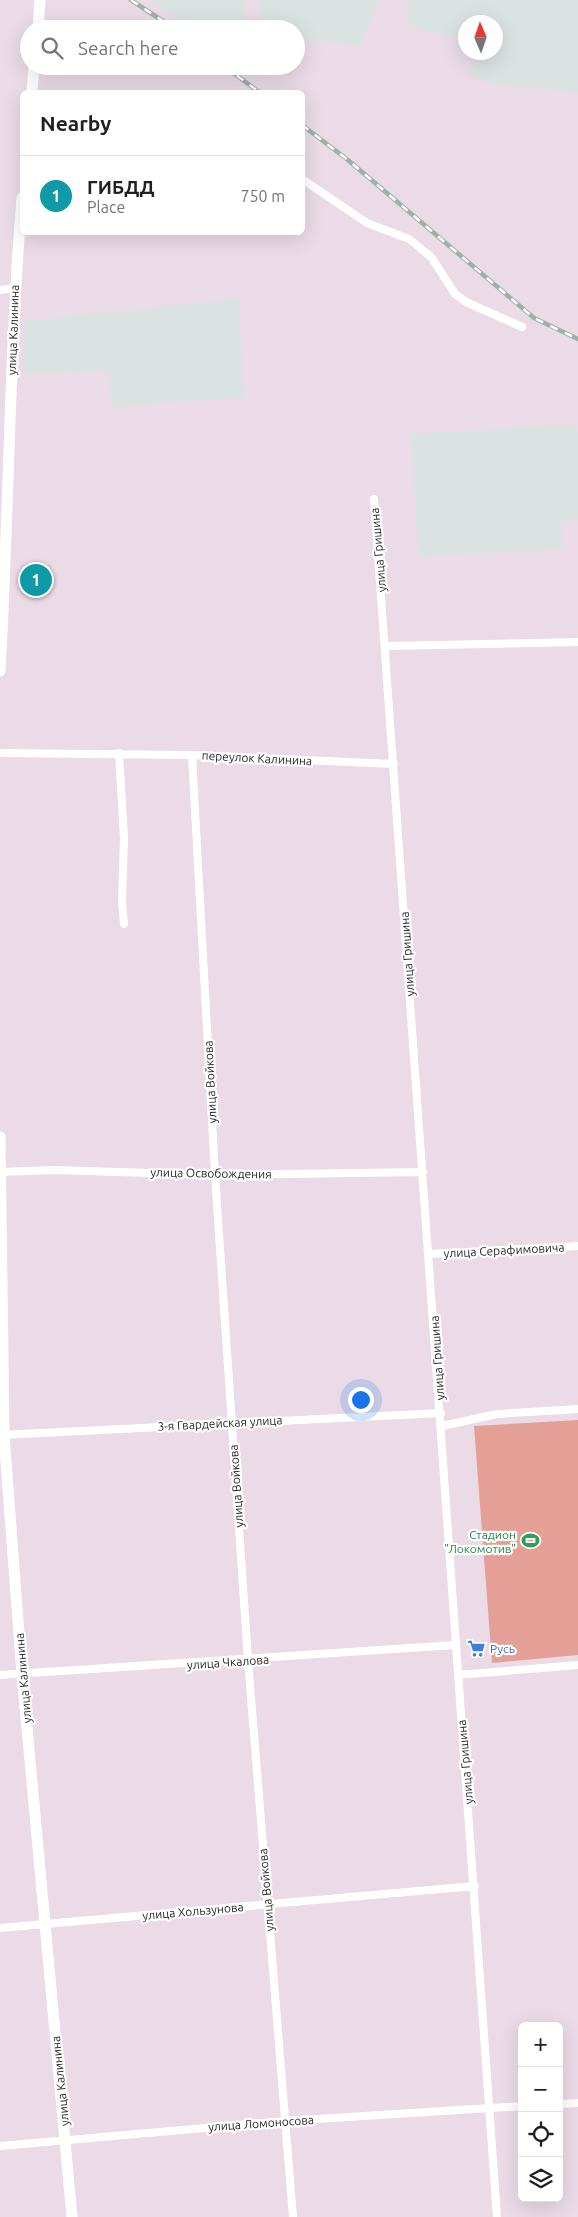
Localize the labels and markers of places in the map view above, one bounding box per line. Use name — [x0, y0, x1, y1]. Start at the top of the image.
pin: 1 — [20, 561, 52, 599]
place label: Стадион "Локомотив" — [444, 1528, 516, 1555]
sports icon: Стадион "Локомотив" — [520, 1531, 540, 1551]
supermarket icon: Русь — [466, 1638, 486, 1658]
place label: Русь — [490, 1642, 515, 1655]

